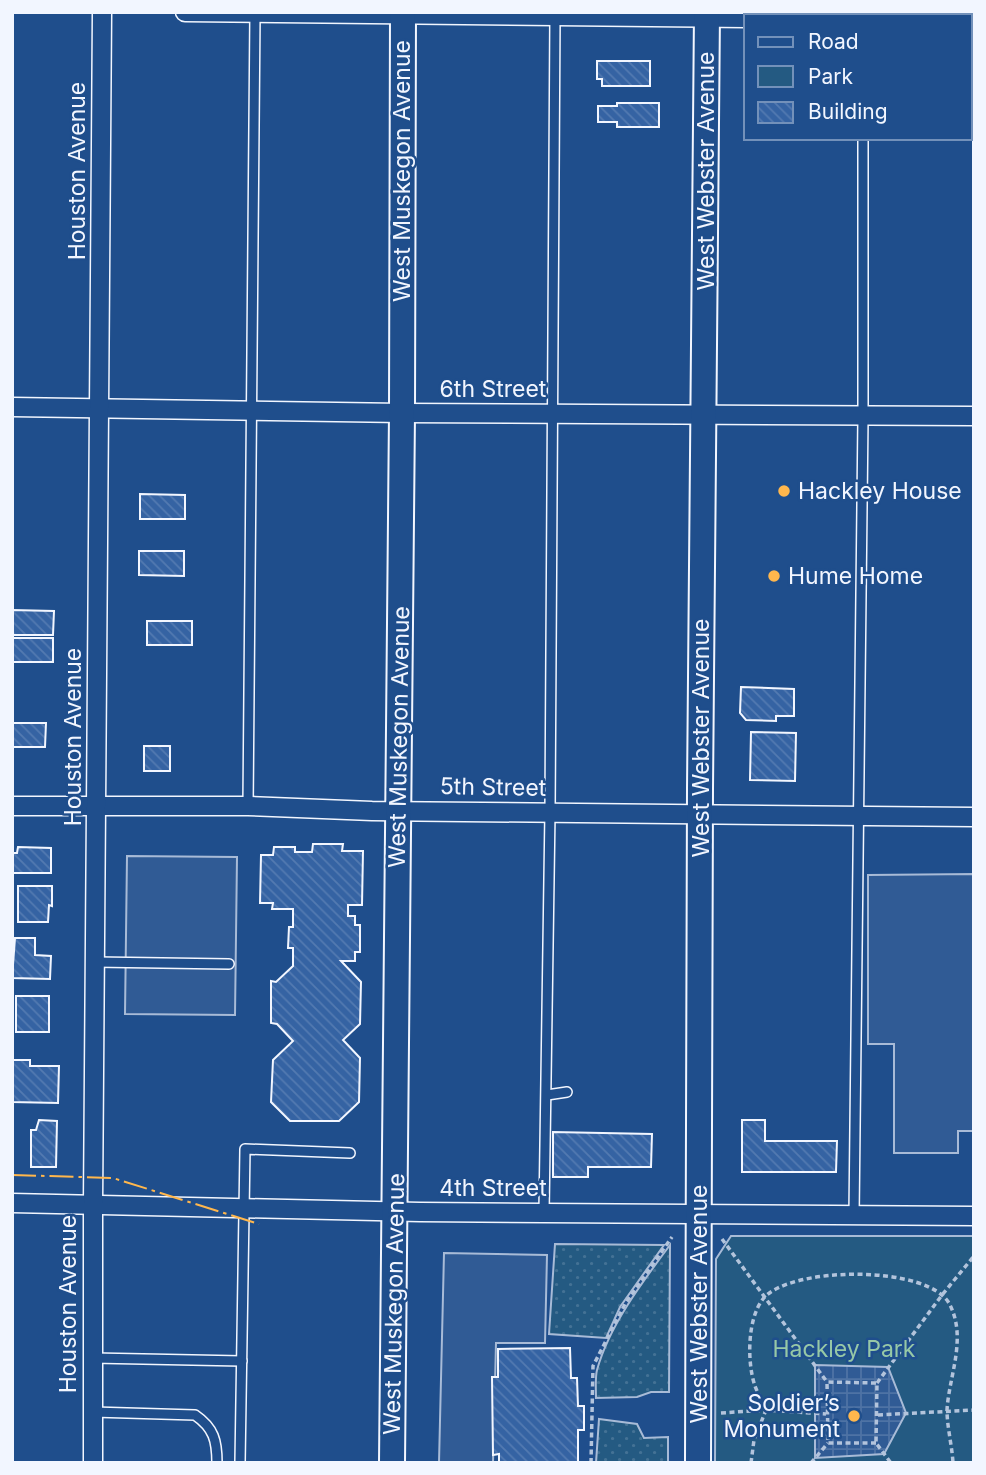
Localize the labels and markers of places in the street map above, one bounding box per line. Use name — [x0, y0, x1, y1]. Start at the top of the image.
place label: Hackley House — [798, 477, 962, 505]
marker: Hackley House — [776, 483, 792, 499]
place label: Hume Home — [788, 562, 923, 590]
marker: Hume Home — [766, 568, 782, 584]
place label: Soldier’s Monument — [724, 1389, 840, 1443]
marker: Soldier’s Monument — [846, 1408, 862, 1424]

